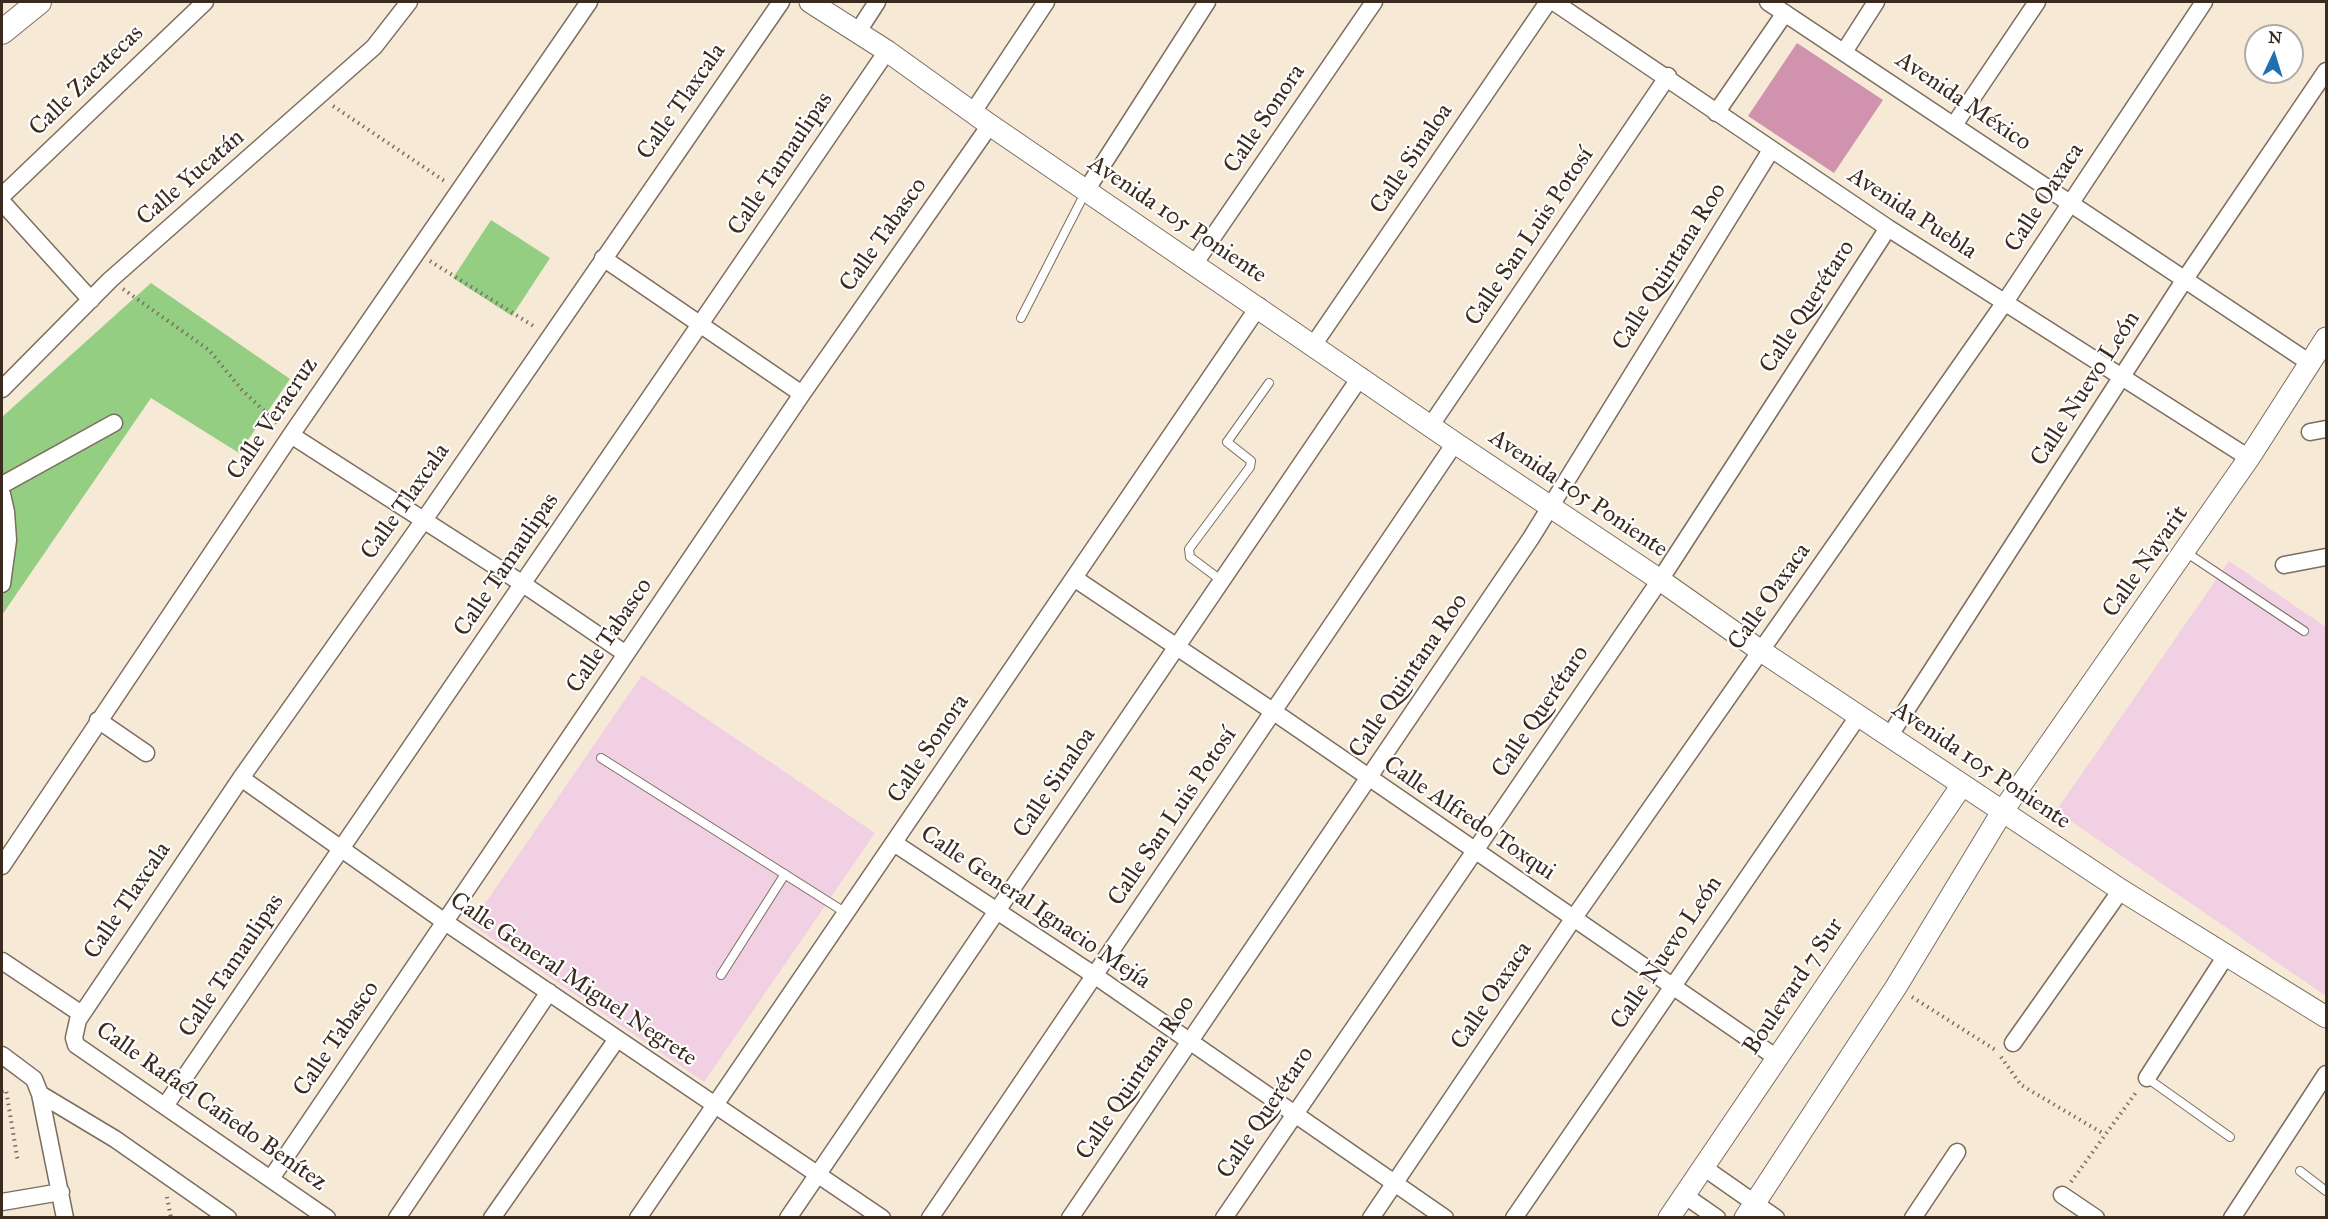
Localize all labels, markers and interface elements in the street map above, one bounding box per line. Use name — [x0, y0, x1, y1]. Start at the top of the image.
street label: Calle Zacatecas — [24, 19, 150, 143]
north arrow — [2244, 24, 2304, 84]
text: N — [2268, 28, 2283, 47]
street label: Calle Tlaxcala — [631, 38, 733, 166]
street label: Avenida México — [1890, 46, 2036, 158]
street label: Calle Sonora — [1218, 59, 1312, 179]
street label: Calle Tamaulipas — [722, 87, 840, 241]
street label: Calle Sinaloa — [1365, 98, 1459, 220]
street label: Calle Yucatán — [131, 124, 251, 232]
street label: Calle Oaxaca — [1999, 138, 2091, 258]
street label: Calle San Luis Potosí — [1460, 142, 1600, 332]
street label: Avenida 105 Poniente — [1082, 150, 1272, 290]
street label: Avenida Puebla — [1842, 162, 1982, 266]
street label: Calle Tabasco — [834, 172, 934, 298]
street label: Calle Quintana Roo — [1607, 178, 1733, 356]
street label: Calle Querétaro — [1754, 235, 1862, 379]
street label: Calle Nuevo León — [2025, 306, 2147, 472]
street label: Calle Veracruz — [221, 352, 325, 486]
street label: Avenida 105 Poniente — [1483, 424, 1673, 564]
street label: Calle Tlaxcala — [355, 438, 457, 566]
street label: Calle Tamaulipas — [448, 488, 566, 642]
street label: Calle Nayarit — [2097, 501, 2195, 623]
street label: Calle Oaxaca — [1723, 538, 1817, 656]
street label: Calle Tabasco — [561, 573, 659, 699]
street label: Calle Quintana Roo — [1343, 588, 1475, 764]
street label: Calle Querétaro — [1486, 641, 1596, 783]
street label: Calle Sonora — [882, 689, 976, 809]
street label: Avenida 105 Poniente — [1886, 696, 2076, 836]
street label: Calle Sinaloa — [1008, 722, 1102, 844]
street label: Calle San Luis Potosí — [1103, 722, 1243, 912]
street label: Calle Alfredo Toxqui — [1377, 751, 1561, 887]
street label: Calle General Ignacio Mejía — [914, 820, 1156, 996]
street label: Calle Tlaxcala — [78, 837, 178, 965]
street label: Calle Nuevo León — [1605, 871, 1729, 1035]
street label: Calle General Miguel Negrete — [444, 887, 702, 1073]
street label: Calle Tamaulipas — [173, 889, 291, 1043]
street label: Boulevard 7 Sur — [1738, 913, 1850, 1061]
street label: Calle Oaxaca — [1445, 937, 1539, 1055]
street label: Calle Tabasco — [288, 976, 386, 1102]
street label: Calle Quintana Roo — [1070, 990, 1202, 1166]
street label: Calle Rafaél Cañedo Benítez — [90, 1016, 332, 1198]
street label: Calle Querétaro — [1211, 1042, 1321, 1184]

